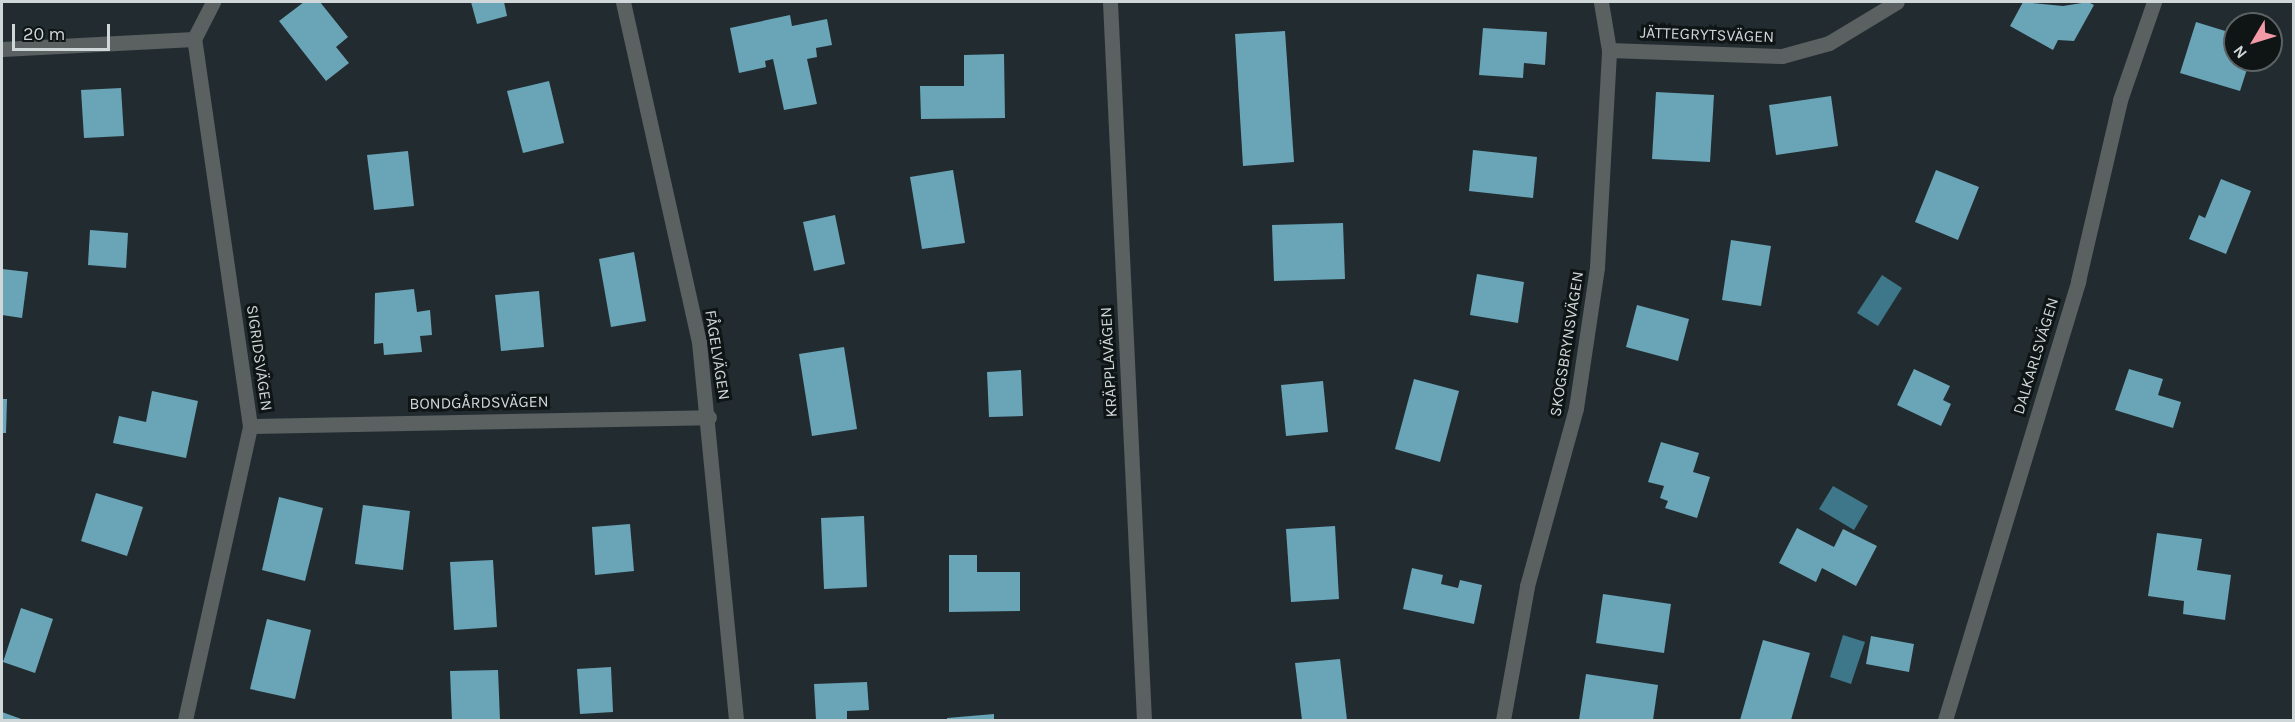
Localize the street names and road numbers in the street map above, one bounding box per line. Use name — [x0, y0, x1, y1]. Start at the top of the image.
street label: JÄTTEGRYTSVÄGEN — [1639, 23, 1775, 47]
street label: SKOGSBRYNSVÄGEN — [1546, 270, 1588, 418]
street label: DALKARLSVÄGEN — [2009, 295, 2063, 417]
street label: SIGRIDSVÄGEN — [242, 304, 276, 412]
street label: KRÄPPLAVÄGEN — [1097, 306, 1121, 418]
street label: FÅGELVÄGEN — [700, 309, 734, 401]
street label: BONDGÅRDSVÄGEN — [409, 392, 549, 414]

